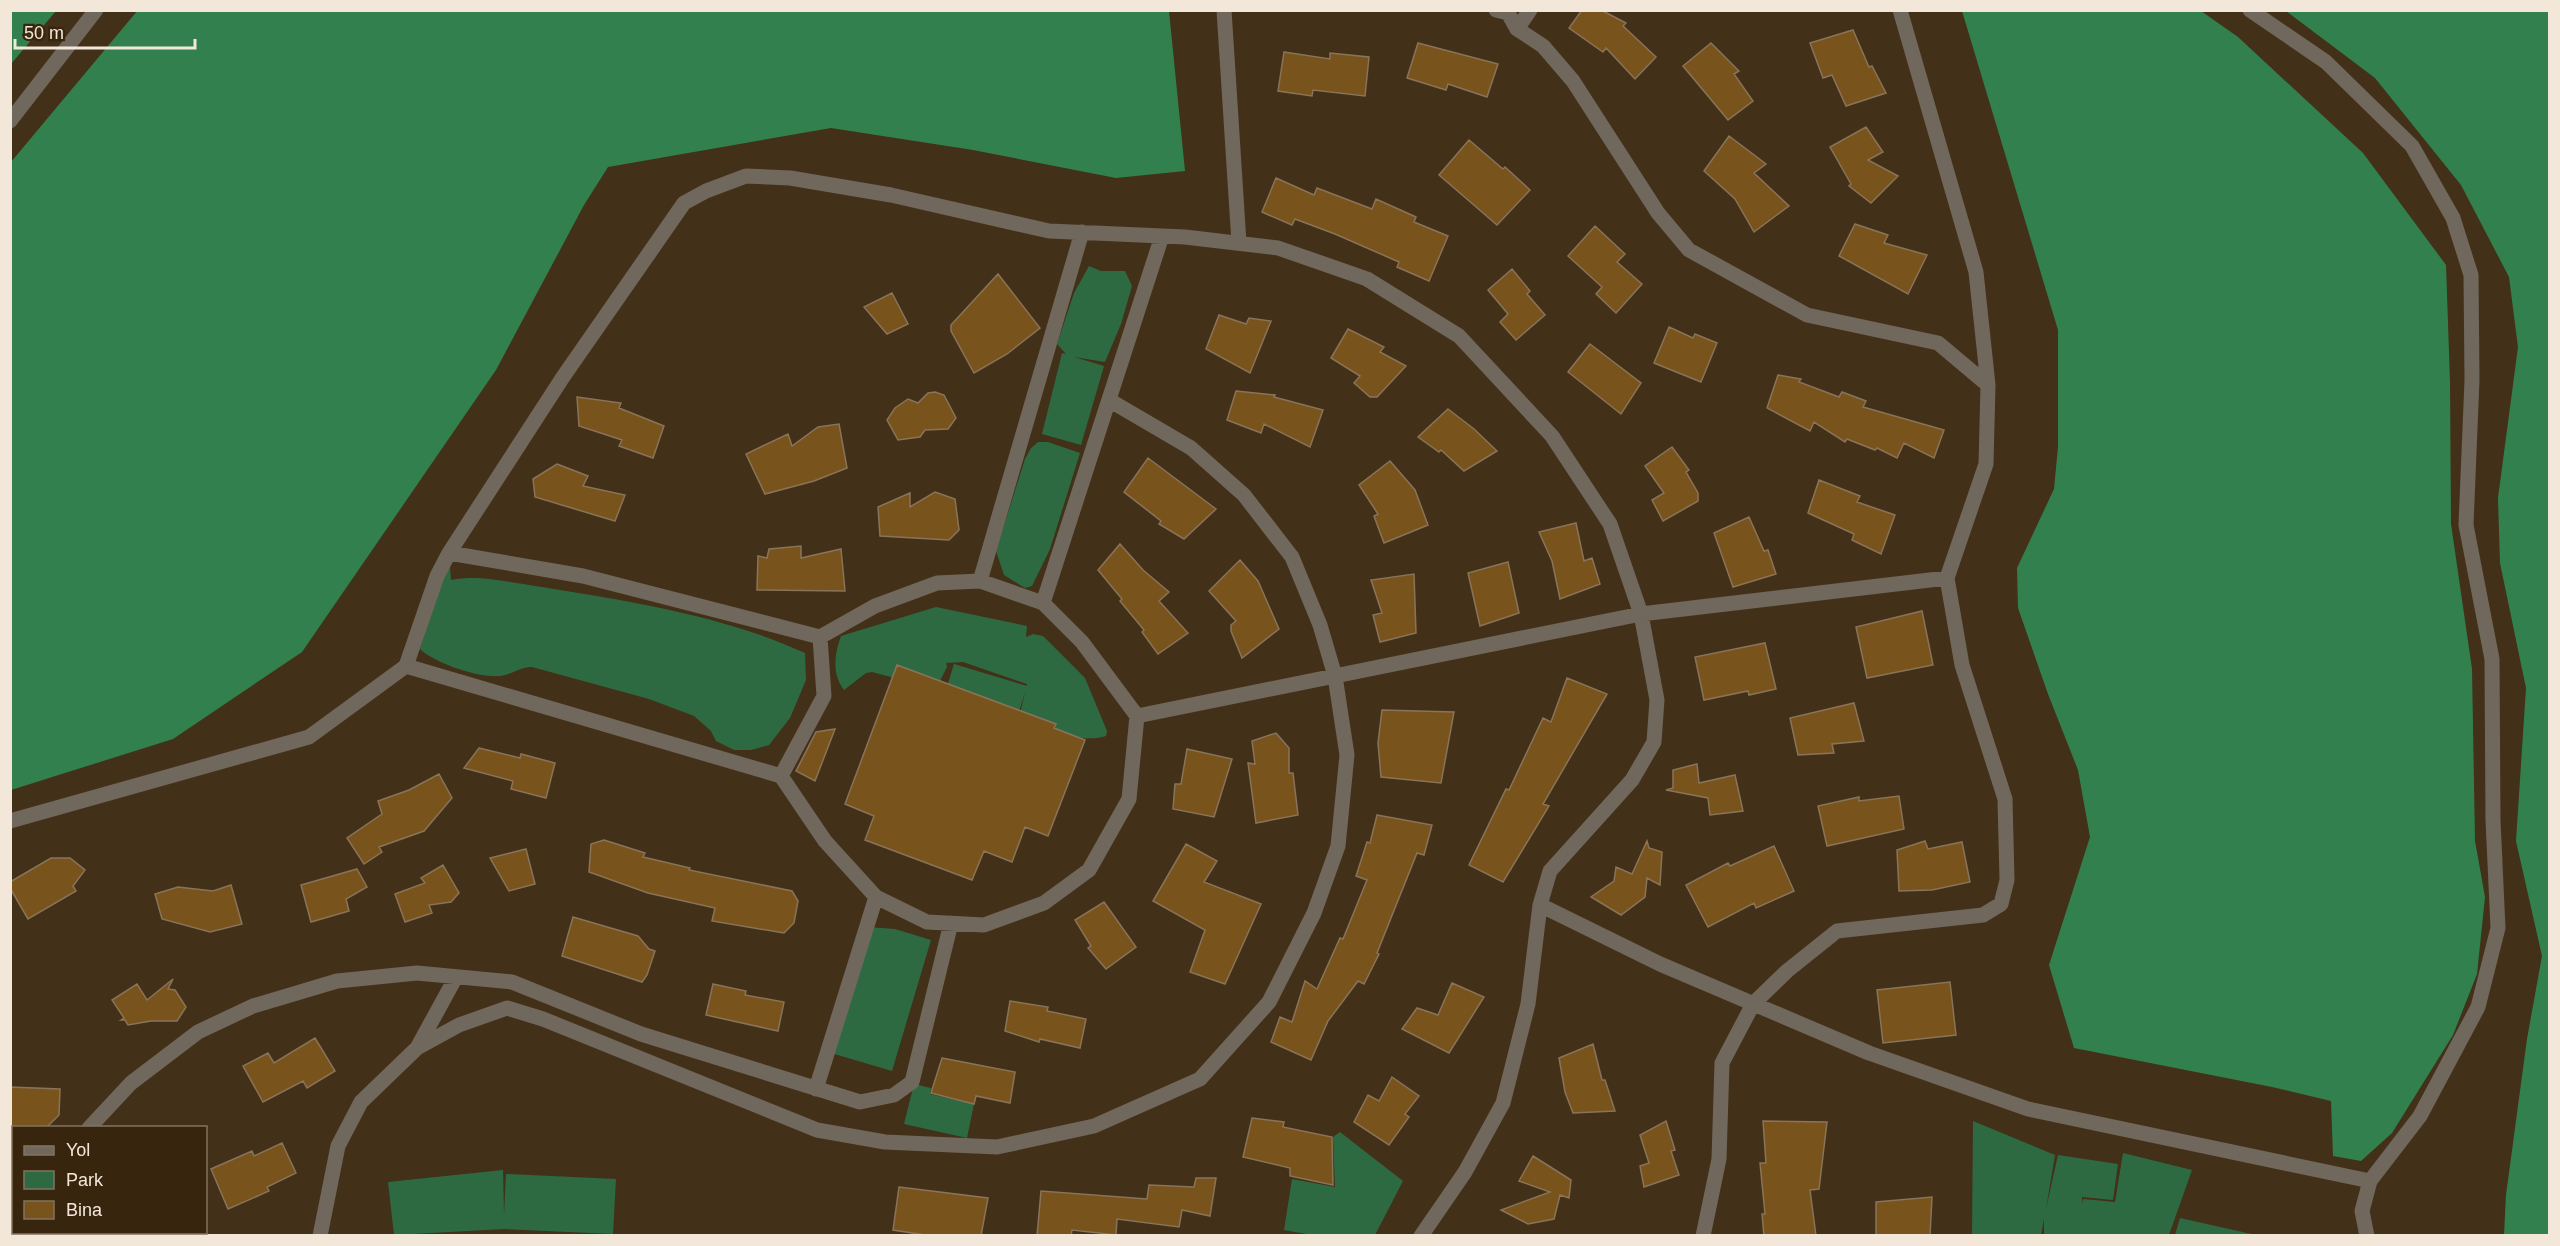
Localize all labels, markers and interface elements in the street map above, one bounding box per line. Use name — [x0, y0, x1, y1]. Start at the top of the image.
scale bar — [15, 12, 195, 50]
text: 50 m — [24, 23, 64, 43]
legend — [12, 1126, 207, 1234]
text: Yol — [66, 1140, 90, 1160]
text: Park — [66, 1170, 104, 1190]
text: Bina — [66, 1200, 103, 1220]

